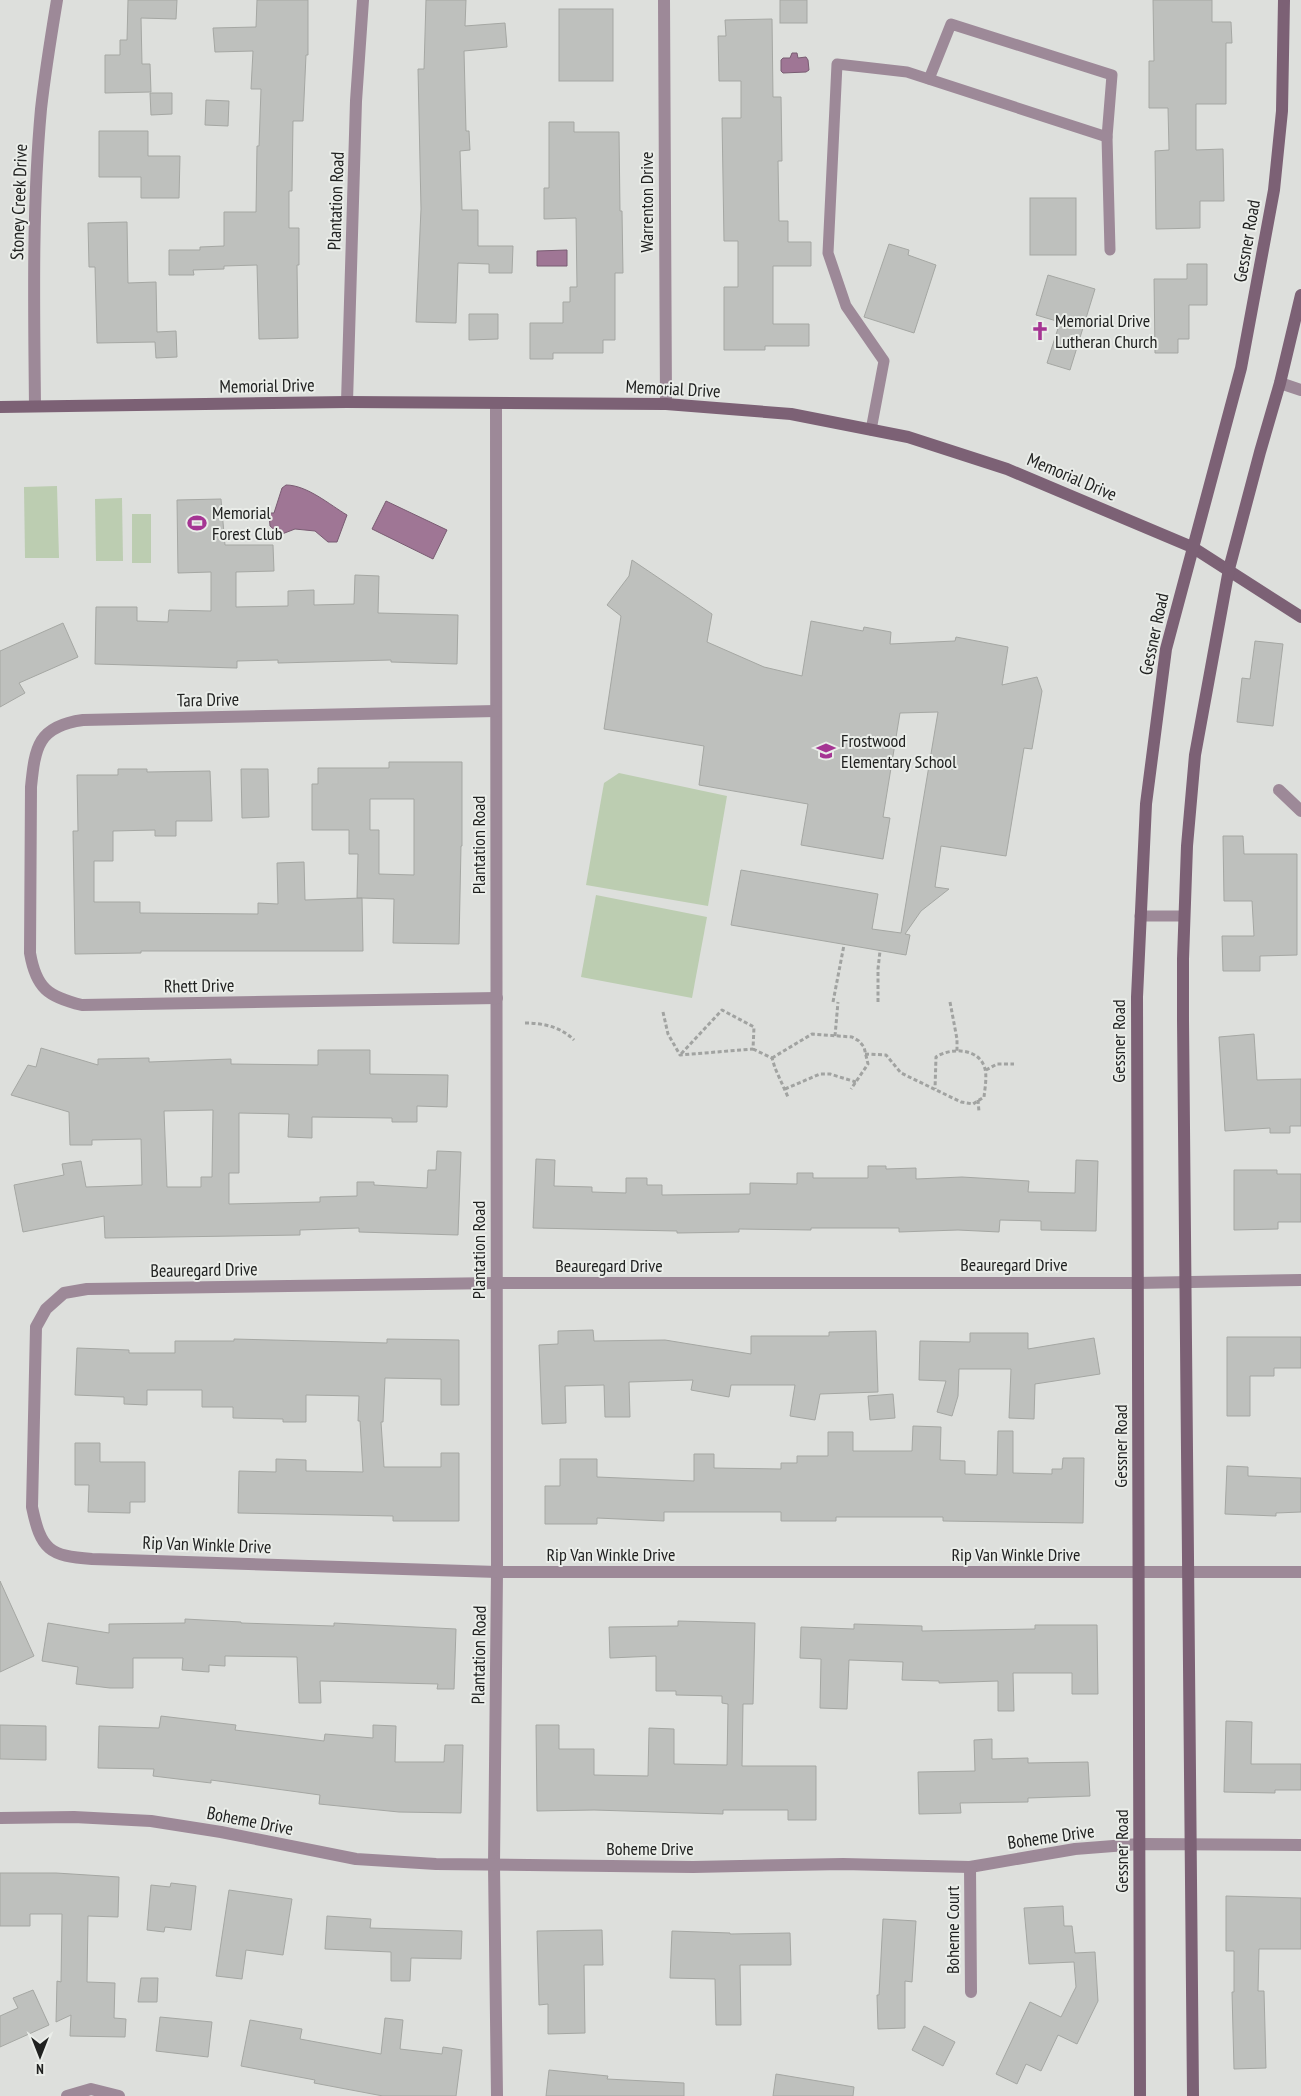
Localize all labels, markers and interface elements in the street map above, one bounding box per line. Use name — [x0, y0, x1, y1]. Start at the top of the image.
street label: Stoney Creek Drive — [5, 144, 32, 260]
street label: Plantation Road — [322, 151, 349, 251]
street label: Warrenton Drive — [635, 152, 658, 252]
street label: Gessner Road — [1228, 198, 1265, 284]
place label: Memorial Drive Lutheran Church — [1055, 309, 1157, 353]
church icon: Memorial Drive Lutheran Church — [1029, 320, 1051, 342]
street label: Memorial Drive — [219, 373, 315, 398]
street label: Memorial Drive — [625, 375, 721, 402]
street label: Memorial Drive — [1024, 447, 1120, 506]
place label: Memorial Forest Club — [212, 501, 283, 545]
sports icon: Memorial Forest Club — [186, 512, 208, 534]
street label: Gessner Road — [1134, 591, 1173, 677]
street label: Tara Drive — [177, 687, 239, 712]
place label: Frostwood Elementary School — [841, 729, 957, 773]
school or university icon: Frostwood Elementary School — [815, 740, 837, 762]
street label: Plantation Road — [467, 796, 490, 894]
street label: Rhett Drive — [164, 973, 234, 998]
street label: Gessner Road — [1107, 999, 1130, 1083]
street label: Plantation Road — [467, 1201, 490, 1299]
street label: Beauregard Drive — [960, 1253, 1068, 1276]
street label: Beauregard Drive — [555, 1254, 663, 1277]
street label: Beauregard Drive — [150, 1257, 258, 1282]
street label: Gessner Road — [1109, 1404, 1132, 1488]
street label: Rip Van Winkle Drive — [142, 1531, 272, 1558]
street label: Rip Van Winkle Drive — [546, 1543, 676, 1566]
street label: Rip Van Winkle Drive — [951, 1543, 1081, 1566]
street label: Plantation Road — [466, 1605, 491, 1704]
street label: Boheme Drive — [205, 1801, 295, 1840]
street label: Gessner Road — [1110, 1809, 1133, 1893]
street label: Boheme Drive — [1006, 1819, 1096, 1854]
street label: Boheme Drive — [606, 1837, 694, 1860]
street label: Boheme Court — [941, 1886, 964, 1974]
north arrow — [15, 2031, 65, 2081]
text: N — [36, 2060, 44, 2078]

